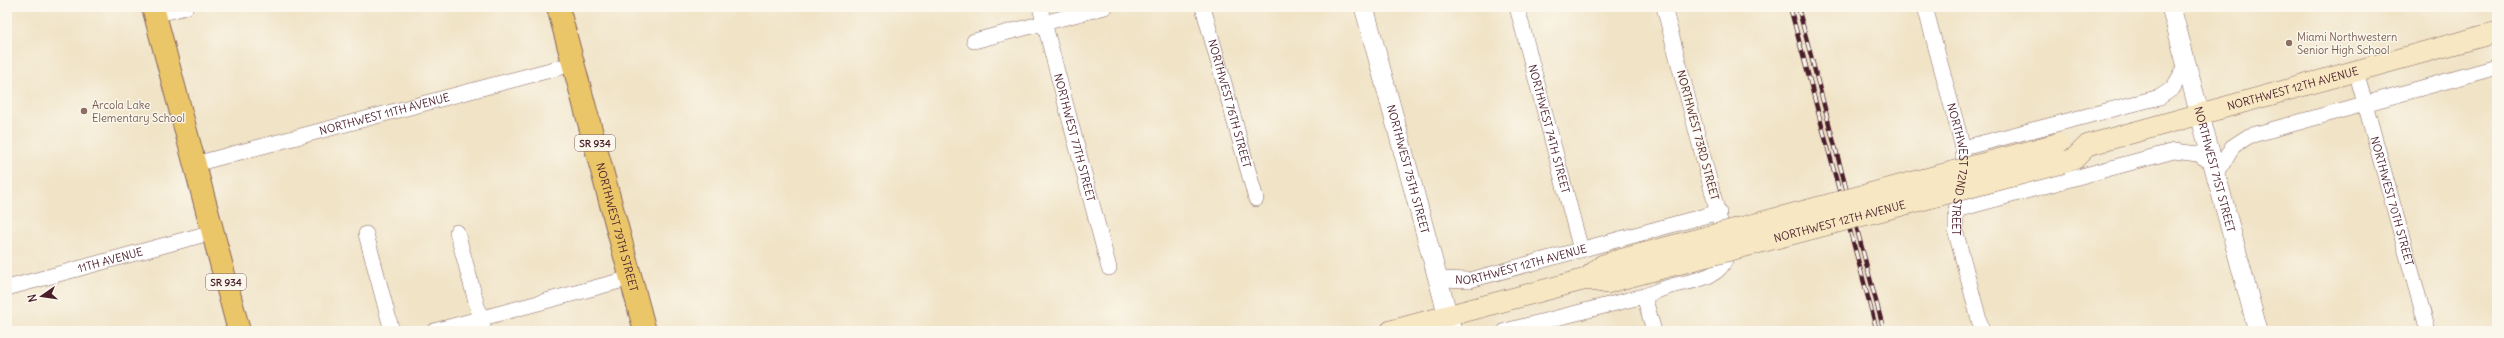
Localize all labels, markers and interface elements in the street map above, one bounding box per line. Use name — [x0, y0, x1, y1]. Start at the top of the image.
place label: Miami Northwestern Senior High School — [2297, 30, 2397, 57]
street label: NORTHWEST 76TH STREET — [1205, 37, 1254, 170]
marker: Miami Northwestern Senior High School — [2284, 38, 2294, 48]
street label: NORTHWEST 74TH STREET — [1525, 63, 1573, 195]
street label: NORTHWEST 12TH AVENUE — [2226, 64, 2360, 113]
street label: NORTHWEST 73RD STREET — [1674, 69, 1722, 202]
street label: NORTHWEST 77TH STREET — [1051, 72, 1098, 203]
street label: NORTHWEST 11TH AVENUE — [318, 90, 451, 138]
place label: Arcola Lake Elementary School — [92, 98, 185, 125]
street label: NORTHWEST 72ND STREET — [1944, 101, 1970, 236]
street label: NORTHWEST 75TH STREET — [1384, 103, 1432, 235]
street label: NORTHWEST 71ST STREET — [2191, 105, 2238, 234]
marker: Arcola Lake Elementary School — [79, 106, 89, 116]
road number: SR 934 — [575, 135, 615, 151]
street label: NORTHWEST 70TH STREET — [2367, 135, 2417, 268]
street label: NORTHWEST 79TH STREET — [593, 161, 641, 293]
street label: NORTHWEST 12TH AVENUE — [1772, 197, 1907, 245]
street label: NORTHWEST 12TH AVENUE — [1455, 241, 1588, 287]
street label: 11TH AVENUE — [76, 244, 144, 275]
road number: SR 934 — [206, 274, 246, 290]
north arrow — [22, 276, 62, 316]
text: N — [25, 293, 40, 304]

